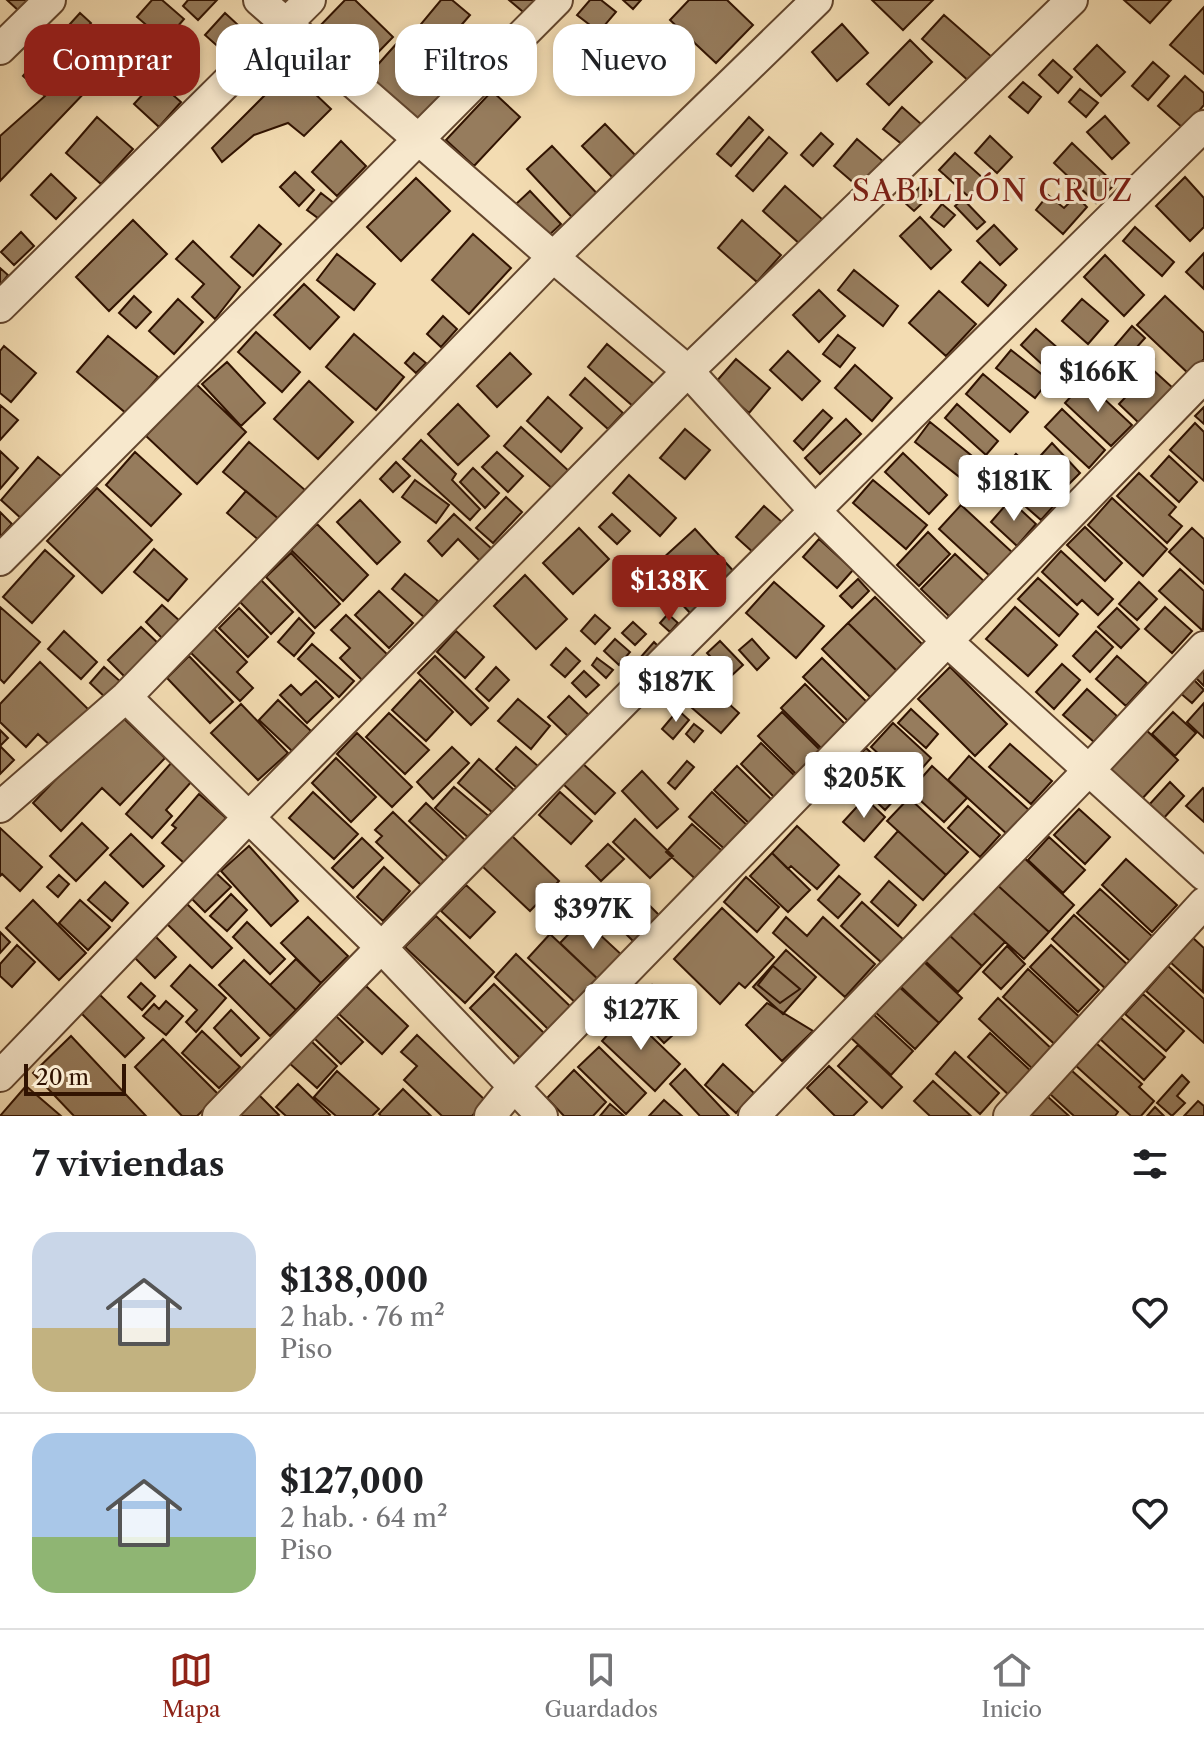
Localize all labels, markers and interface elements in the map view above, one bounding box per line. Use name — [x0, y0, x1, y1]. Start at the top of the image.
chip: Comprar — [24, 24, 200, 96]
chip: Alquilar — [216, 24, 379, 96]
chip: Filtros — [395, 24, 537, 96]
chip: Nuevo — [553, 24, 695, 96]
district label: SABILLÓN CRUZ — [852, 172, 1134, 209]
pin: $166K — [1042, 346, 1154, 414]
text: $166K — [1059, 356, 1137, 388]
pin: $181K — [958, 455, 1070, 523]
text: $181K — [977, 465, 1051, 497]
pin: $138K — [613, 555, 725, 623]
text: $138K — [630, 565, 708, 597]
pin: $187K — [620, 656, 732, 724]
text: $187K — [638, 666, 714, 698]
pin: $205K — [808, 752, 920, 820]
text: $205K — [823, 762, 905, 794]
pin: $397K — [537, 883, 649, 951]
text: $397K — [553, 893, 633, 925]
pin: $127K — [585, 984, 697, 1052]
text: $127K — [603, 994, 679, 1026]
scale bar — [24, 1060, 126, 1096]
text: 20 m — [36, 1064, 89, 1091]
icon: filters — [1128, 1142, 1172, 1186]
text: 7 viviendas — [32, 1143, 225, 1185]
text: $138,000 — [280, 1259, 428, 1301]
icon: home — [96, 1264, 192, 1360]
icon: heart — [1128, 1290, 1172, 1334]
text: 2 hab. · 76 m² — [280, 1301, 445, 1333]
text: Piso — [280, 1333, 332, 1365]
text: $127,000 — [280, 1460, 424, 1502]
icon: home — [96, 1465, 192, 1561]
icon: heart — [1128, 1491, 1172, 1535]
text: 2 hab. · 64 m² — [280, 1502, 448, 1534]
text: Piso — [280, 1534, 332, 1566]
tab: Mapa — [162, 1648, 221, 1723]
tab: Guardados — [545, 1648, 658, 1723]
tab: Inicio — [982, 1648, 1042, 1723]

